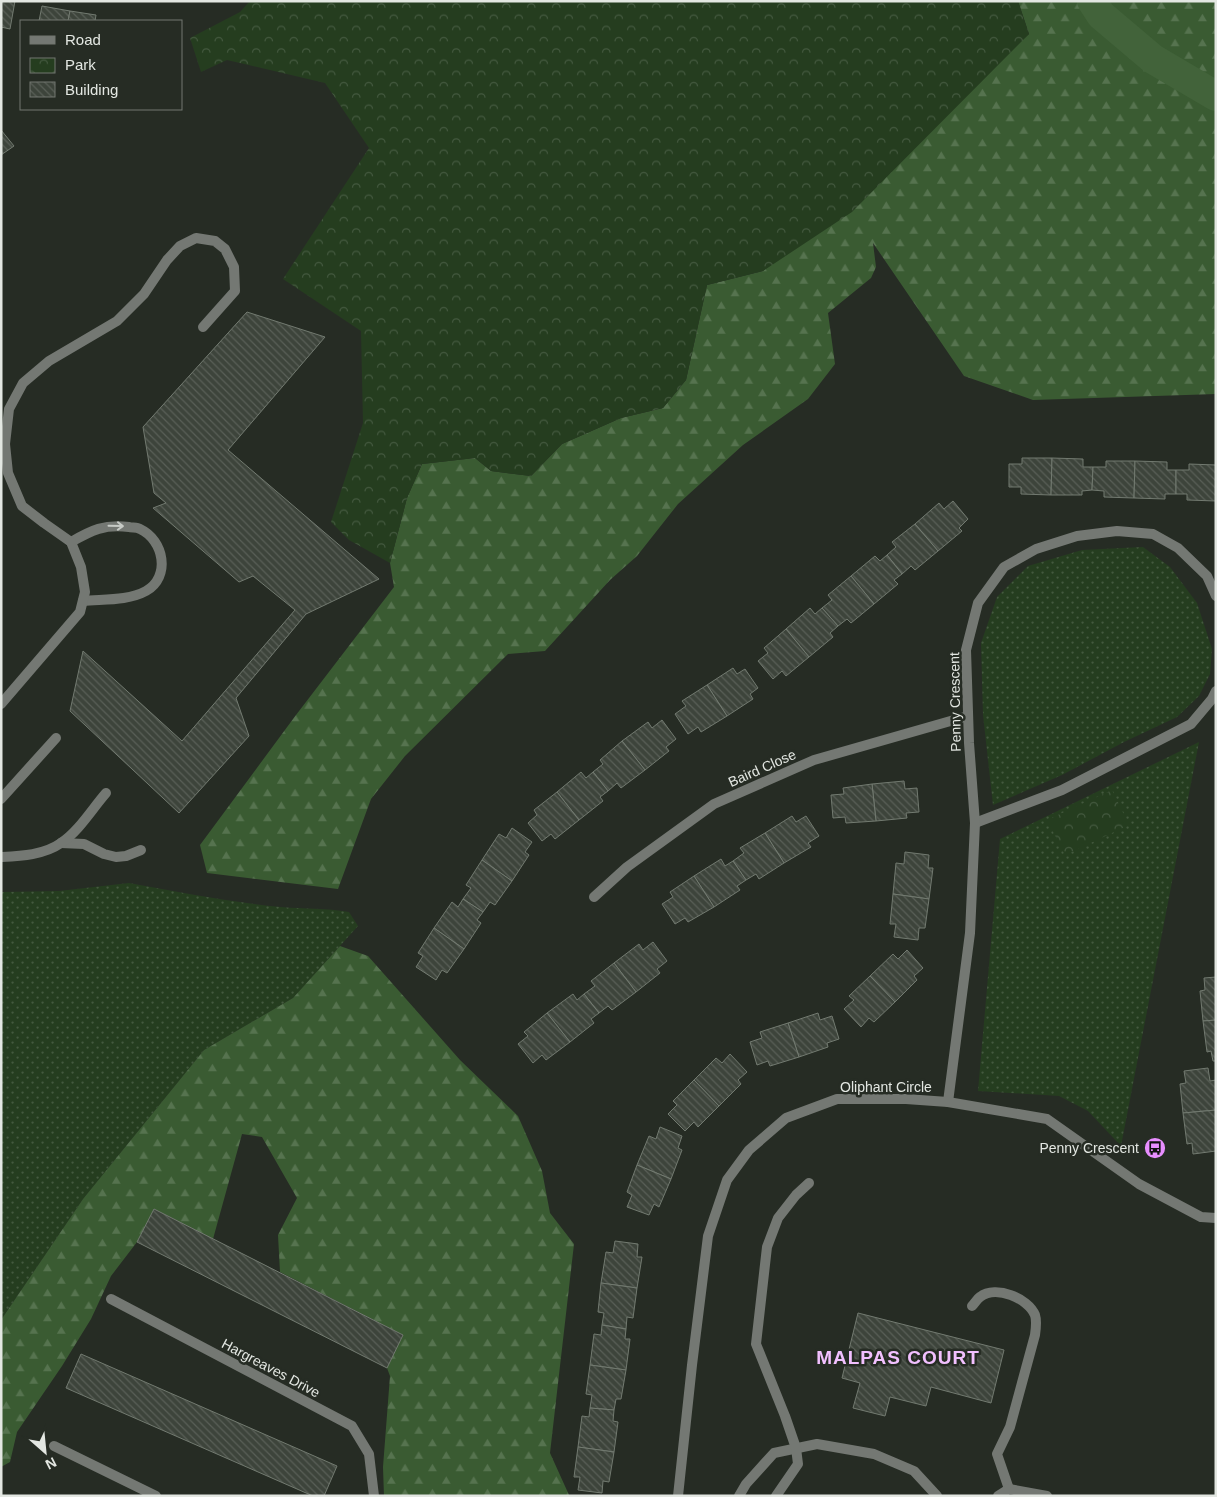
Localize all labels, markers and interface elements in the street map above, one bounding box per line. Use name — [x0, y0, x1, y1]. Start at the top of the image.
legend — [20, 20, 182, 110]
text: Road — [65, 31, 101, 48]
text: Park — [65, 56, 96, 73]
text: Building — [65, 81, 118, 98]
one-way arrow — [108, 522, 124, 531]
street label: Penny Crescent — [946, 652, 964, 752]
street label: Baird Close — [726, 746, 798, 790]
street label: Oliphant Circle — [840, 1079, 932, 1095]
bus stop icon: Penny Crescent — [1143, 1136, 1167, 1160]
place label: Penny Crescent — [1039, 1140, 1139, 1156]
street label: Hargreaves Drive — [219, 1335, 323, 1401]
district label: MALPAS COURT — [816, 1347, 980, 1368]
north arrow — [20, 1427, 70, 1477]
text: N — [43, 1454, 59, 1473]

